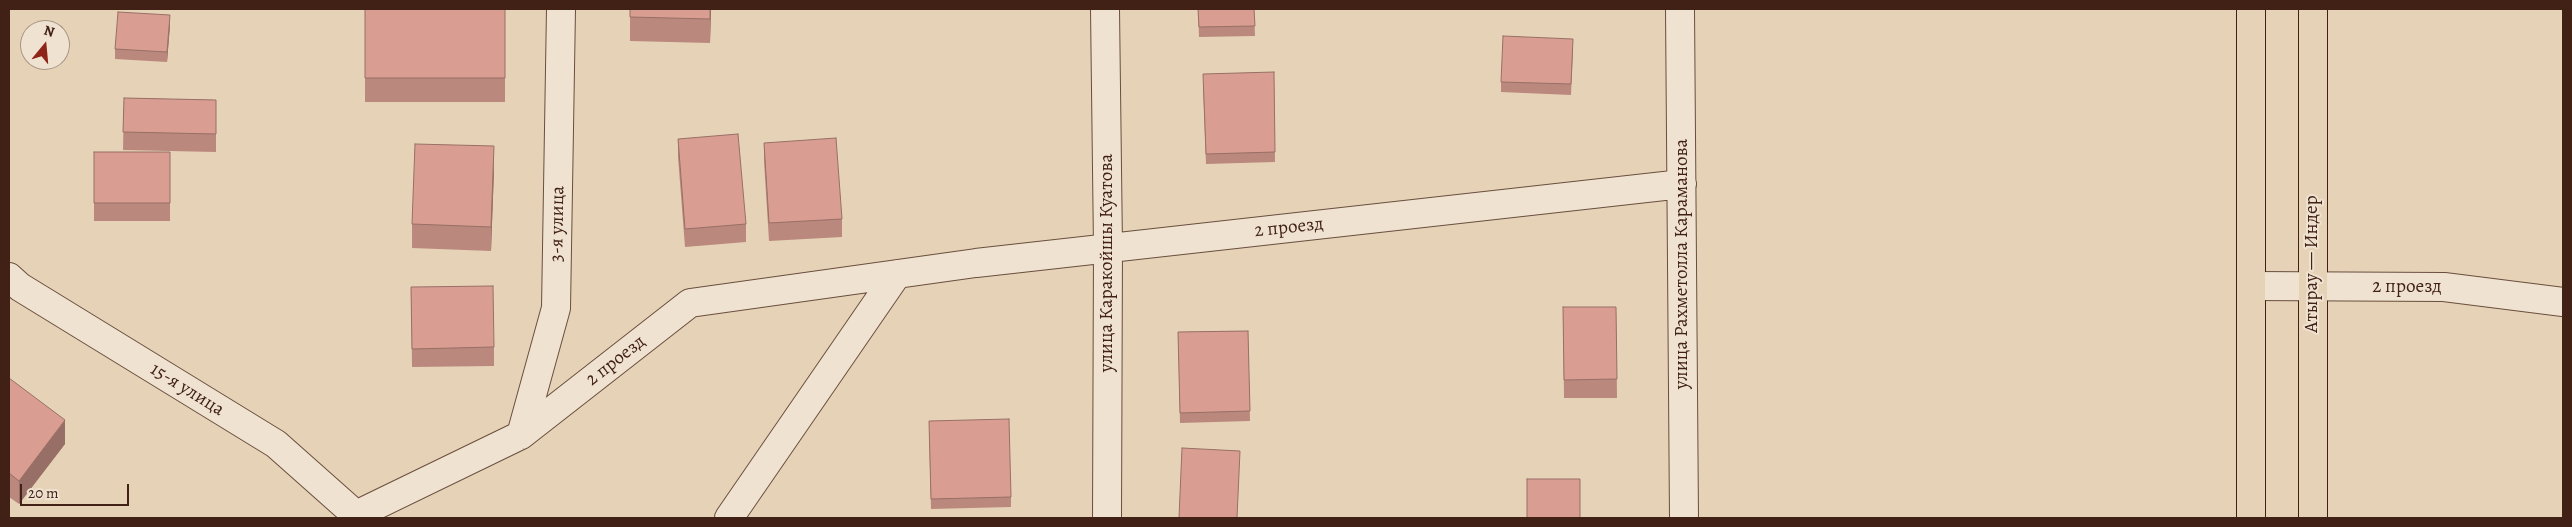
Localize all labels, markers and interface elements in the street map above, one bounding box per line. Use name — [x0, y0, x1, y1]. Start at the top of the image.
north arrow — [20, 20, 70, 70]
text: N — [42, 21, 57, 42]
street label: улица Рахметолла Караманова — [1671, 139, 1693, 389]
street label: улица Каракойшы Куатова — [1096, 154, 1118, 372]
street label: 3-я улица — [546, 186, 570, 262]
street label: Атырау — Индер — [2301, 195, 2323, 333]
street label: 2 проезд — [1253, 213, 1325, 243]
street label: 2 проезд — [2372, 276, 2442, 298]
street label: 2 проезд — [582, 331, 650, 391]
street label: 15-я улица — [146, 358, 228, 422]
scale bar — [22, 474, 131, 506]
text: 20 m — [28, 483, 59, 503]

